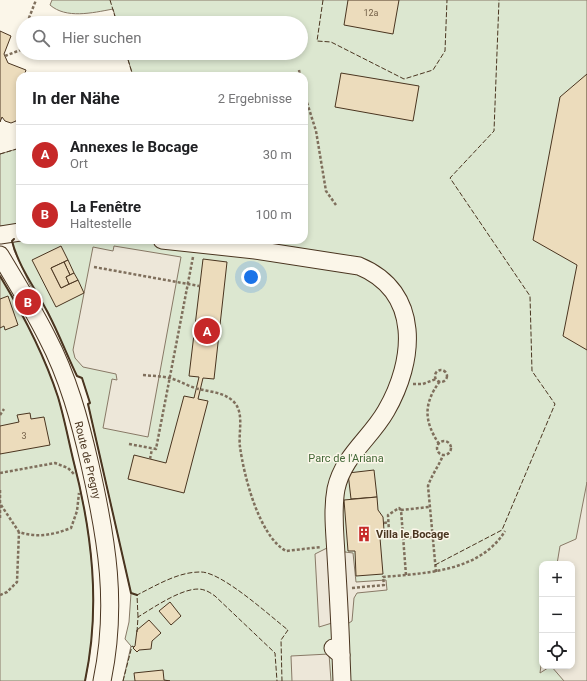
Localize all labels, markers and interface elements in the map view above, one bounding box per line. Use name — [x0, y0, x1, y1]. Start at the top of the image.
house number: 12a — [363, 8, 379, 18]
search box — [16, 16, 308, 60]
icon: search — [30, 27, 52, 49]
text: Hier suchen — [62, 29, 141, 47]
text: In der Nähe — [32, 88, 120, 108]
text: 2 Ergebnisse — [218, 91, 292, 106]
text: Annexes le Bocage — [70, 138, 198, 156]
text: A — [41, 147, 49, 162]
text: 30 m — [263, 147, 292, 162]
text: Ort — [70, 156, 88, 171]
text: La Fenêtre — [70, 198, 141, 216]
text: B — [41, 207, 49, 222]
text: 100 m — [255, 207, 292, 222]
text: Haltestelle — [70, 216, 132, 231]
your location — [241, 267, 261, 287]
pin: B — [15, 287, 41, 317]
pin: A — [194, 316, 220, 346]
street label: Route de Pregny — [72, 420, 104, 501]
house number: 3 — [21, 431, 27, 441]
park label: Parc de l'Ariana — [308, 452, 384, 465]
building icon: Villa le Bocage — [355, 525, 373, 543]
place label: Villa le Bocage — [376, 528, 449, 541]
map controls — [539, 561, 575, 669]
button: + — [539, 561, 575, 597]
button: − — [539, 597, 575, 633]
button: locate — [539, 633, 575, 669]

